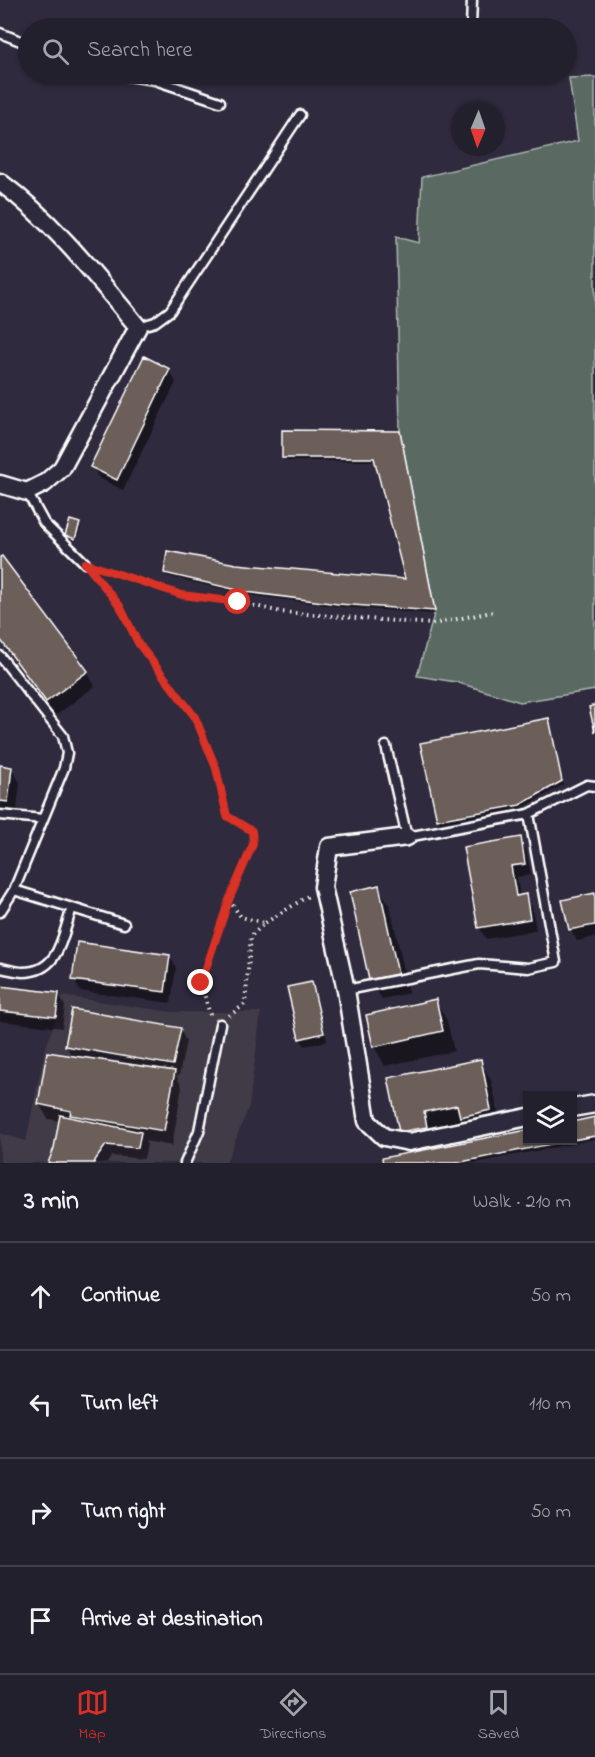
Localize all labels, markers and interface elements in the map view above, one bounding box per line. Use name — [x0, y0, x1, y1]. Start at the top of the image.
search box — [18, 18, 577, 84]
icon: search — [39, 35, 72, 68]
text: Search here — [87, 35, 192, 67]
north arrow — [451, 102, 505, 156]
route start — [224, 588, 250, 614]
route end — [187, 969, 213, 995]
map controls — [523, 1091, 577, 1145]
button: layers — [523, 1091, 577, 1145]
text: 3 min — [24, 1183, 79, 1221]
text: Walk · 210 m — [473, 1188, 571, 1217]
icon: ahead — [24, 1280, 57, 1313]
text: Continue — [81, 1280, 160, 1312]
text: 50 m — [530, 1282, 571, 1311]
icon: left — [24, 1388, 57, 1421]
text: Turn left — [81, 1388, 158, 1420]
text: 110 m — [529, 1390, 571, 1419]
icon: right — [24, 1496, 57, 1529]
text: Turn right — [81, 1496, 166, 1528]
text: 50 m — [530, 1498, 571, 1527]
icon: arrive — [24, 1604, 57, 1637]
text: Arrive at destination — [81, 1604, 263, 1636]
tab: Map — [76, 1686, 109, 1746]
tab: Directions — [260, 1686, 326, 1746]
tab: Saved — [478, 1686, 519, 1746]

